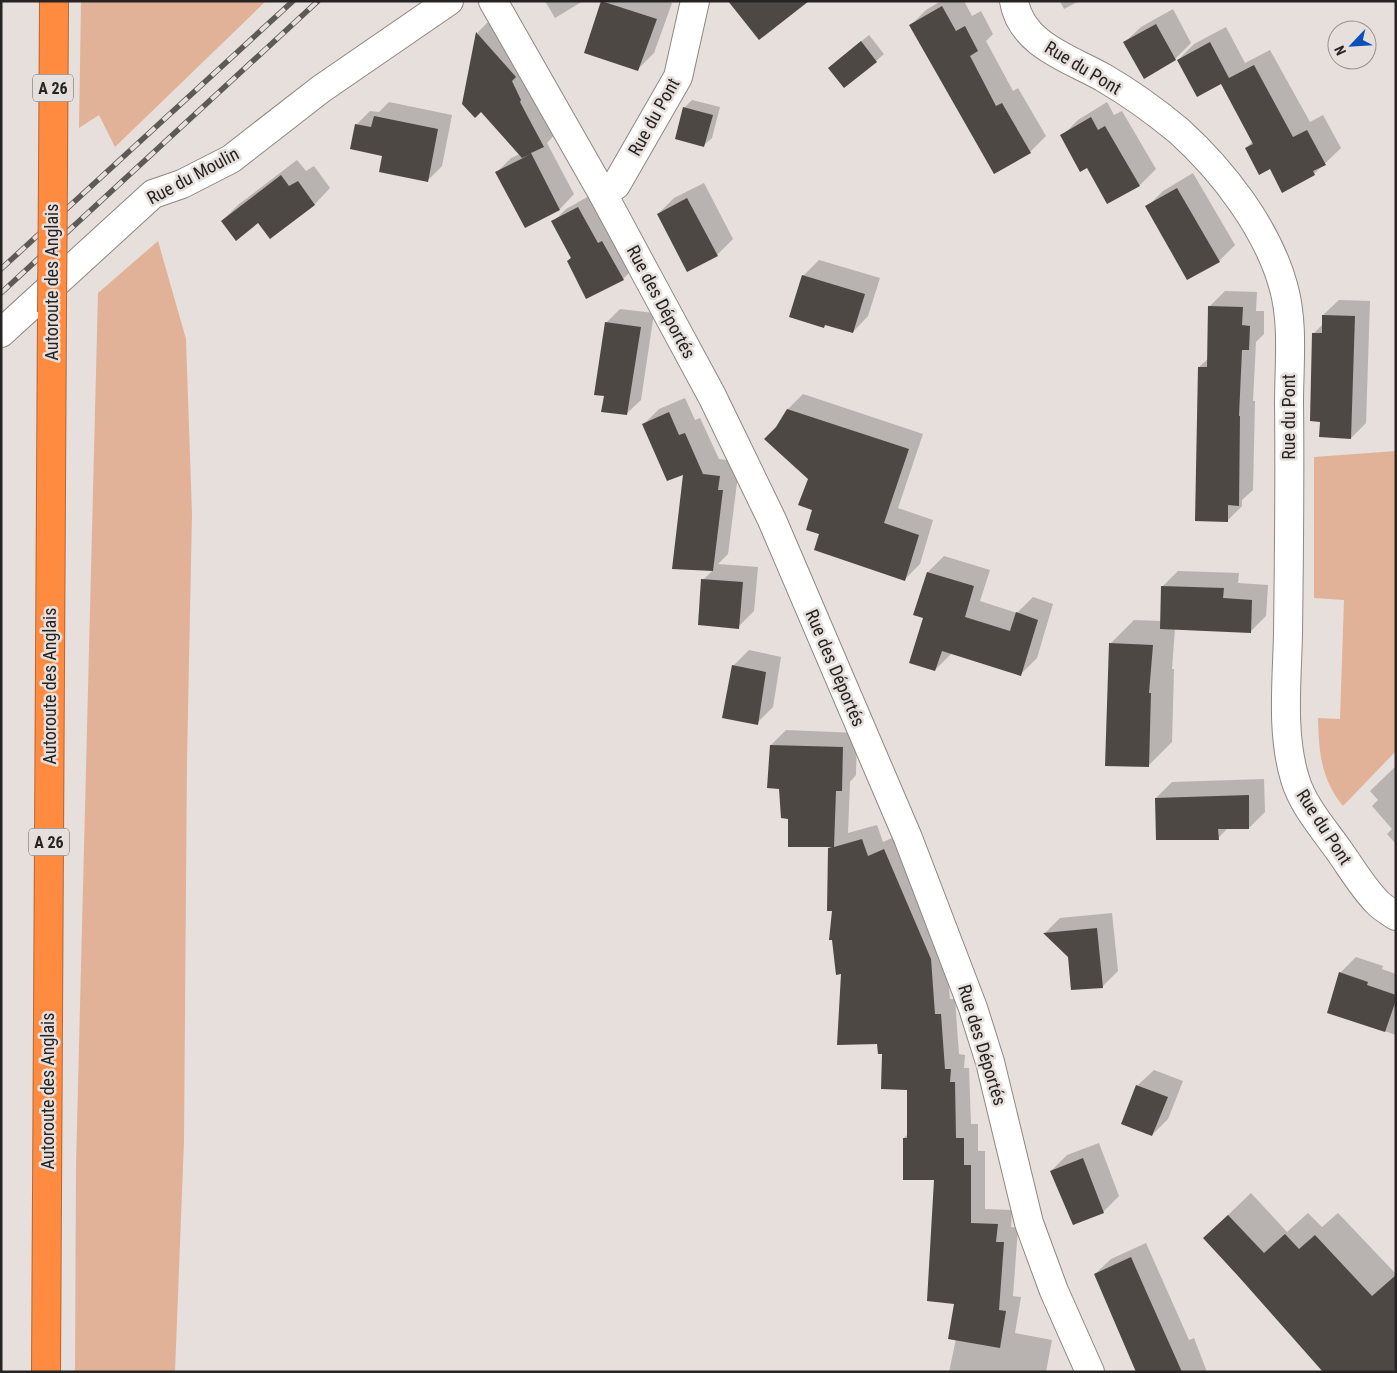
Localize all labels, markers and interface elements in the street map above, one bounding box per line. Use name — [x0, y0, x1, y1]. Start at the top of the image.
north arrow — [1327, 20, 1377, 70]
street label: Rue du Pont — [1041, 37, 1125, 99]
text: N — [1331, 43, 1349, 58]
street label: Rue du Pont — [624, 74, 683, 159]
road number: A 26 — [33, 75, 73, 102]
street label: Rue du Moulin — [143, 143, 242, 209]
street label: Autoroute des Anglais — [41, 204, 62, 360]
street label: Rue des Déportés — [623, 242, 700, 362]
street label: Rue du Pont — [1278, 374, 1299, 460]
street label: Rue des Déportés — [801, 606, 870, 729]
street label: Autoroute des Anglais — [39, 608, 60, 764]
street label: Rue du Pont — [1292, 785, 1357, 868]
road number: A 26 — [29, 829, 69, 856]
street label: Rue des Déportés — [954, 982, 1011, 1108]
street label: Autoroute des Anglais — [37, 1013, 58, 1169]

